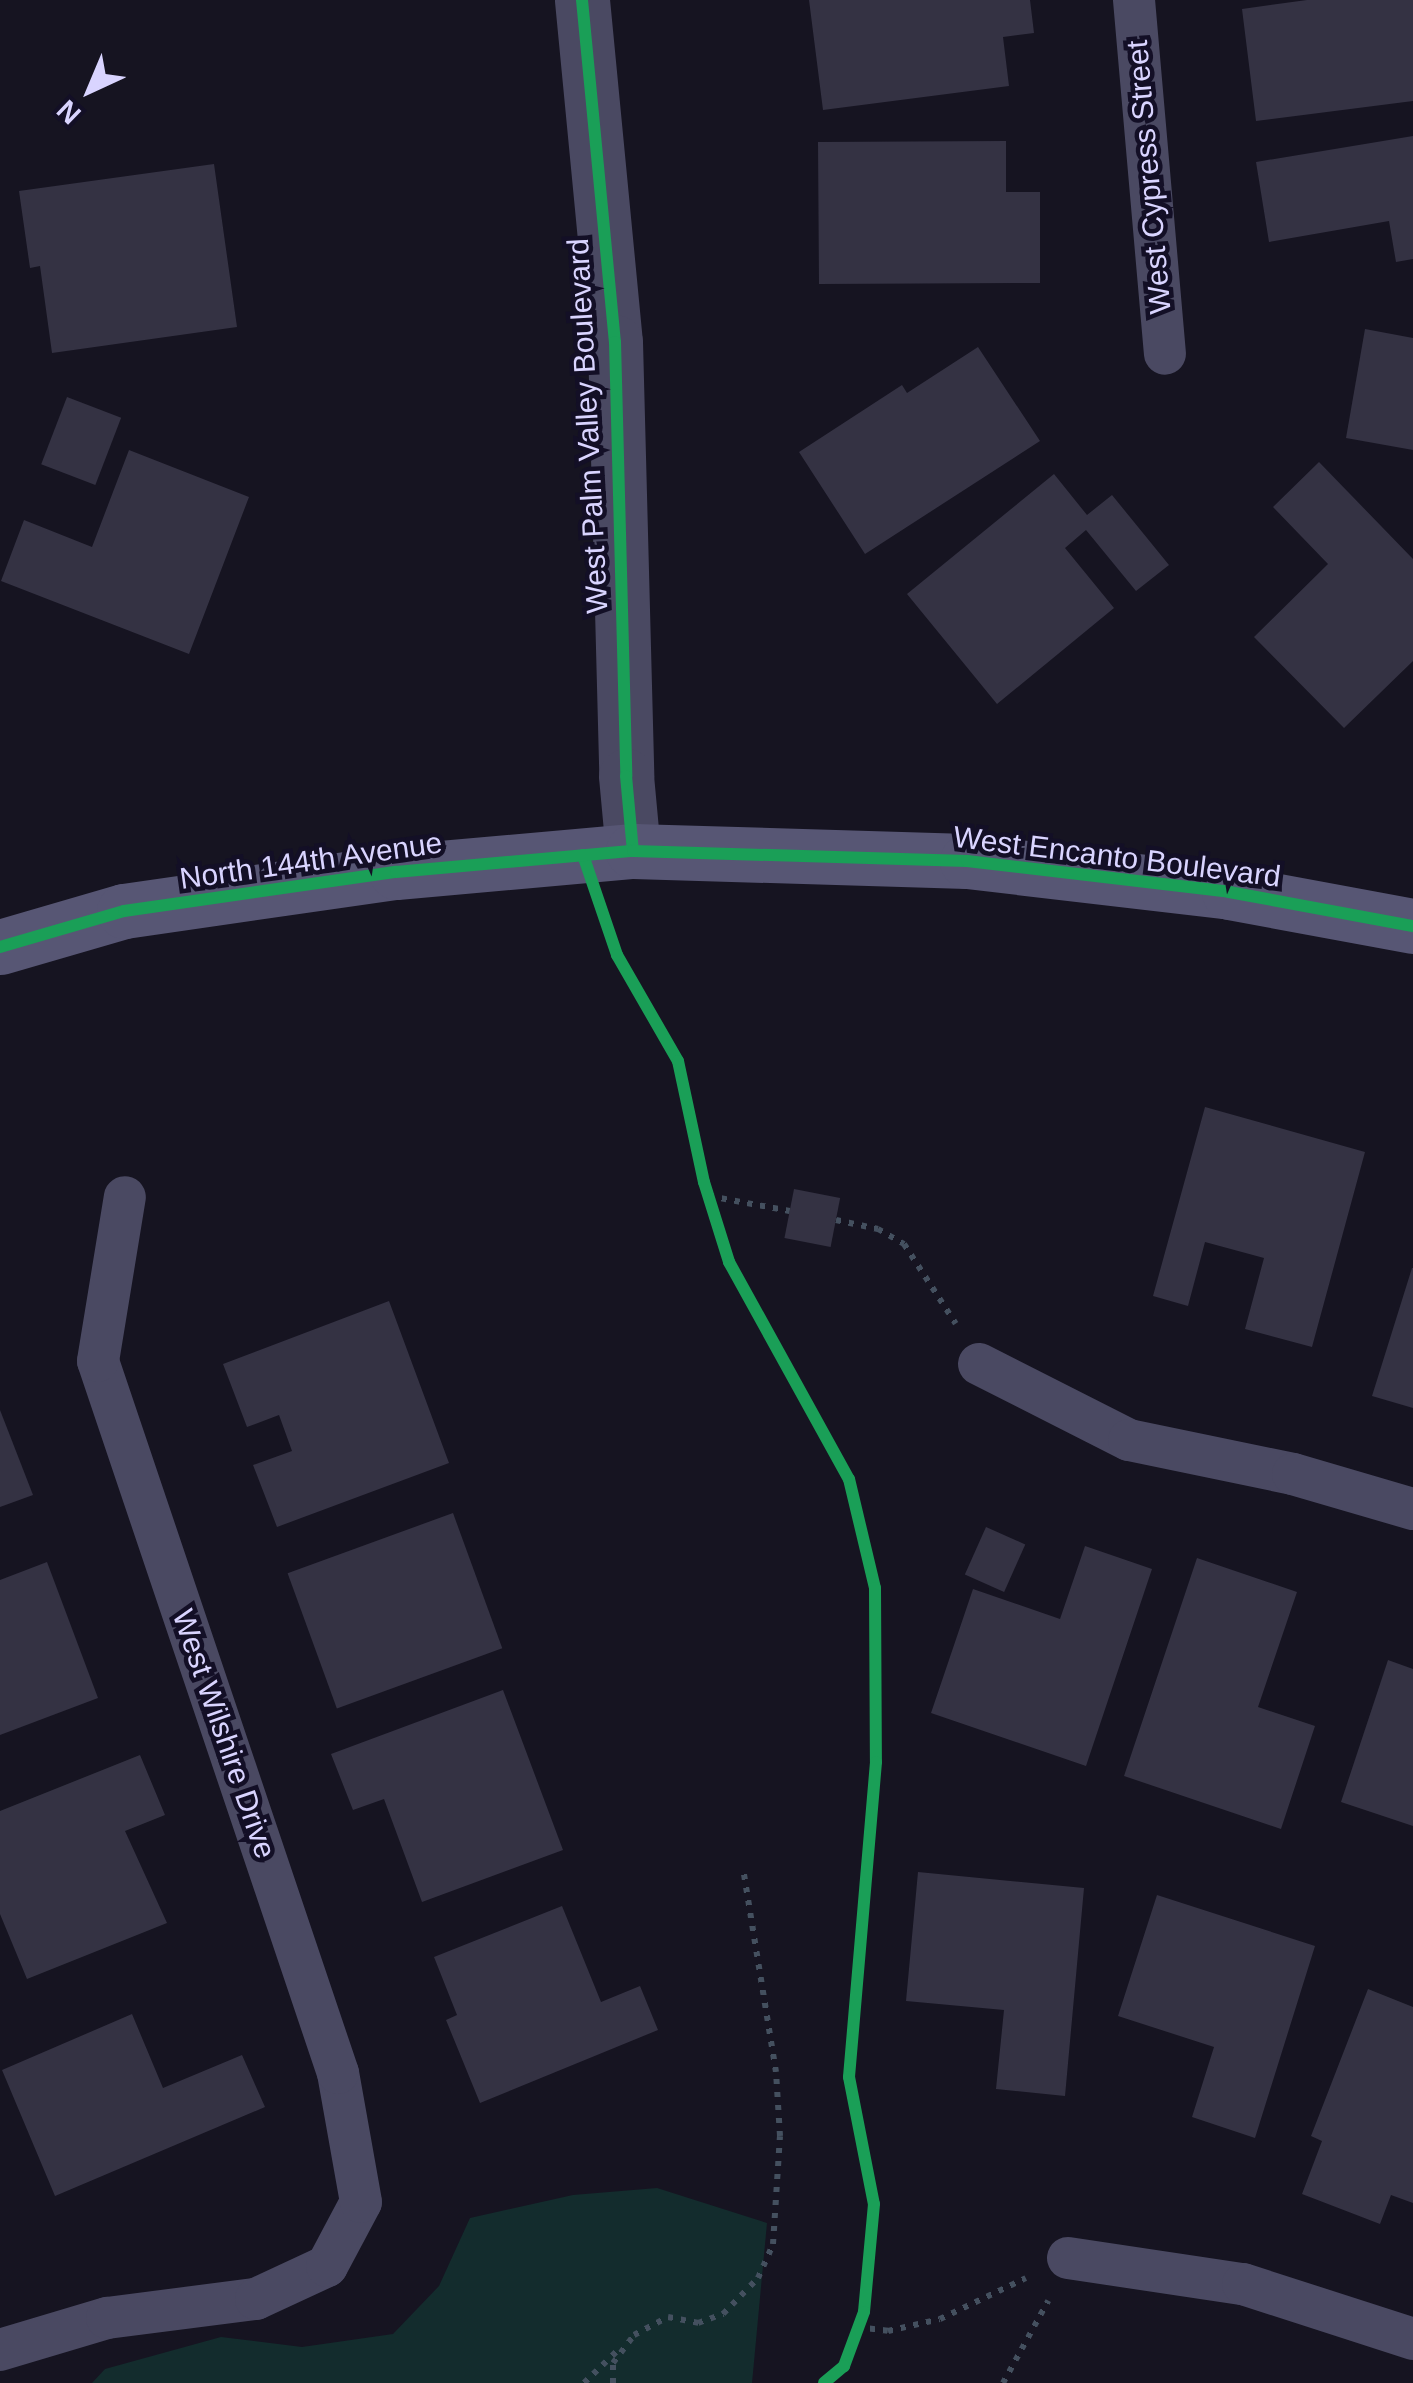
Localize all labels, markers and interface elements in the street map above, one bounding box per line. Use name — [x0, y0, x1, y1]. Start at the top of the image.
street label: West Cypress Street — [1119, 39, 1179, 315]
north arrow — [40, 40, 140, 140]
text: N — [51, 94, 87, 130]
street label: West Palm Valley Boulevard — [560, 237, 616, 615]
street label: West Encanto Boulevard — [951, 819, 1283, 895]
street label: North 144th Avenue — [177, 825, 445, 897]
street label: West Wilshire Drive — [164, 1605, 284, 1863]

